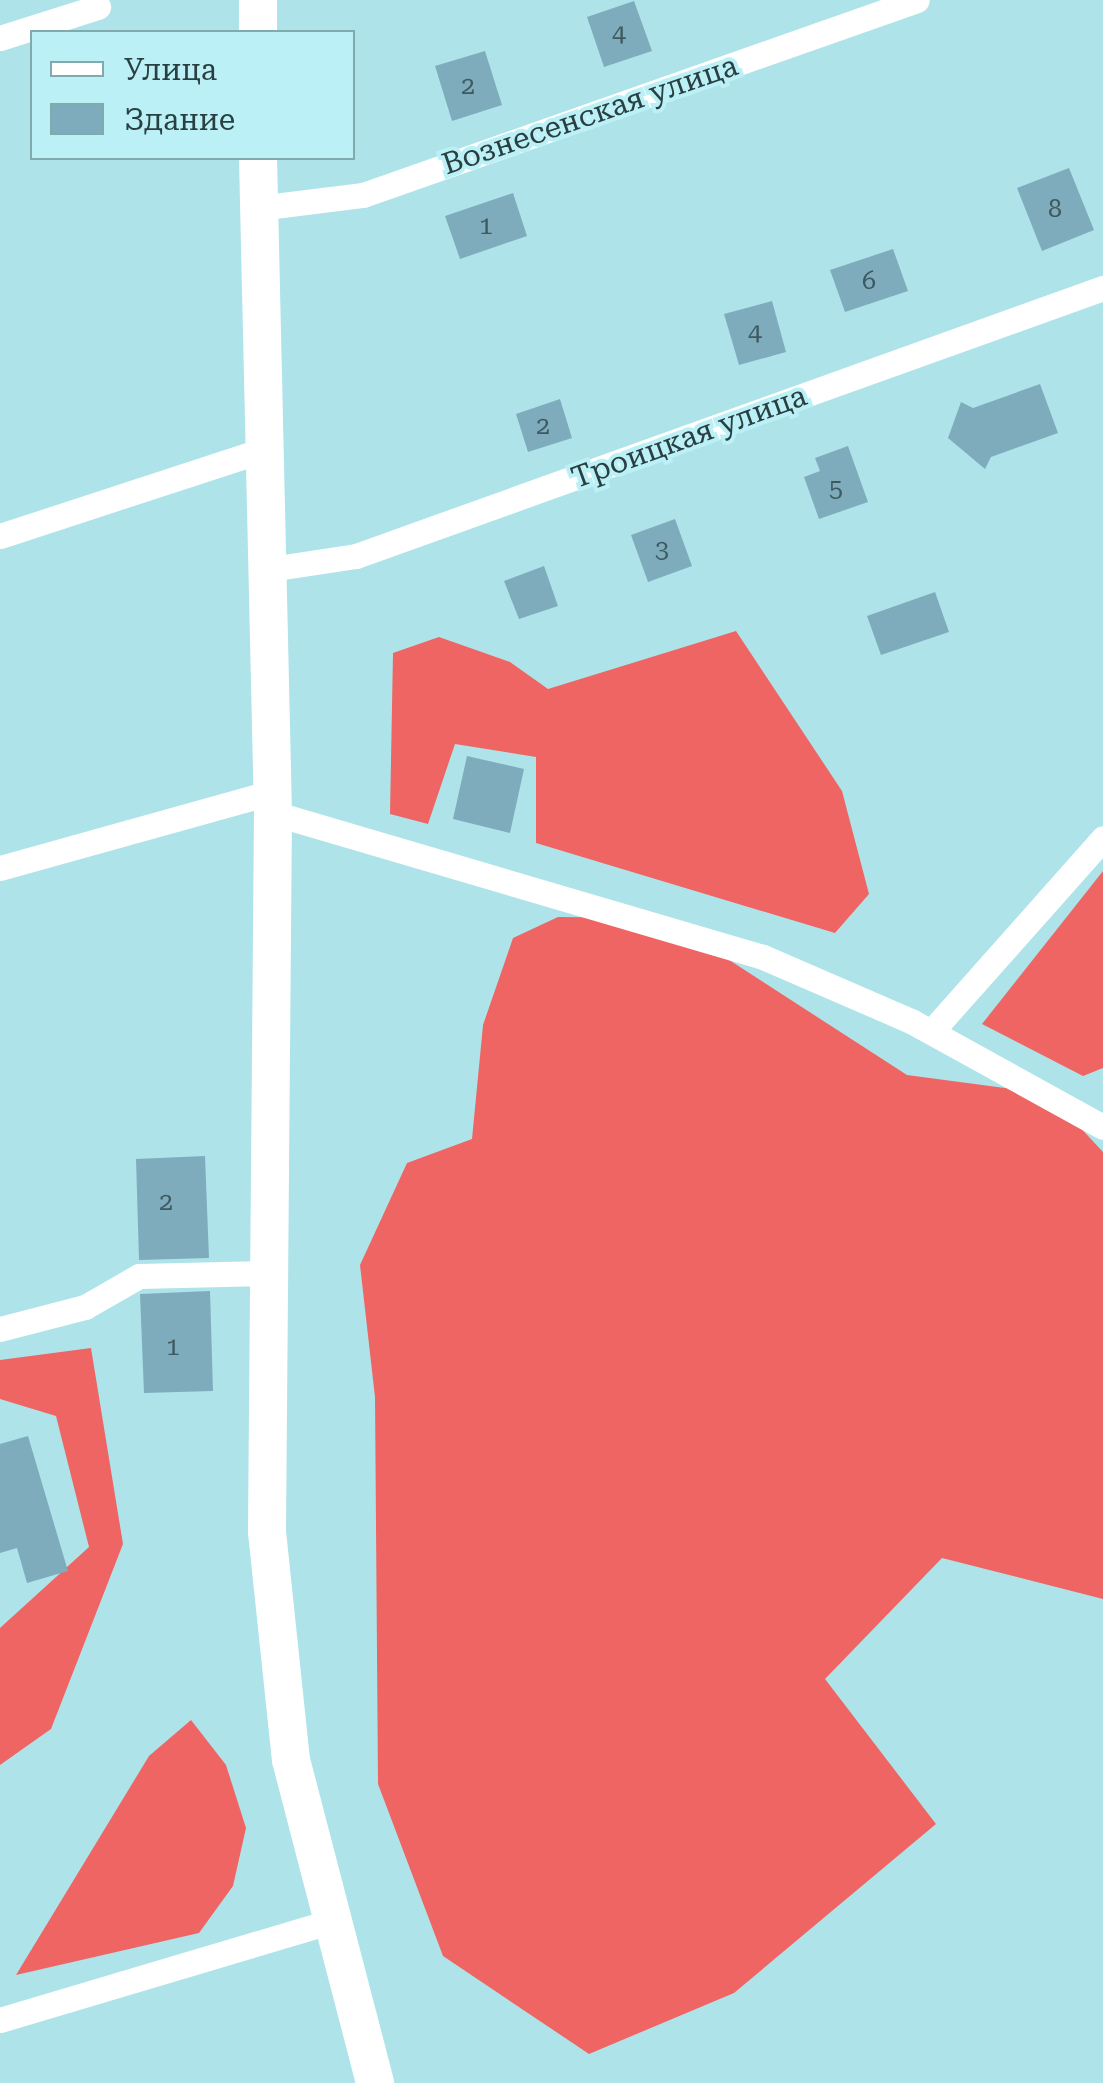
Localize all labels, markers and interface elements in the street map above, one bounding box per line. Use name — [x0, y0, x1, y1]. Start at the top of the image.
house number: 4 — [612, 19, 626, 49]
legend — [30, 30, 355, 160]
street label: Вознесенская улица — [437, 47, 743, 183]
text: Улица — [124, 52, 217, 87]
house number: 2 — [461, 71, 475, 101]
text: Здание — [124, 102, 235, 137]
house number: 8 — [1048, 194, 1062, 224]
house number: 1 — [479, 211, 493, 241]
house number: 6 — [862, 266, 876, 296]
house number: 4 — [748, 318, 762, 348]
street label: Троицкая улица — [566, 378, 812, 496]
house number: 2 — [536, 411, 550, 441]
house number: 5 — [829, 474, 843, 504]
house number: 3 — [655, 535, 669, 565]
house number: 2 — [159, 1187, 173, 1217]
house number: 1 — [166, 1332, 180, 1362]

